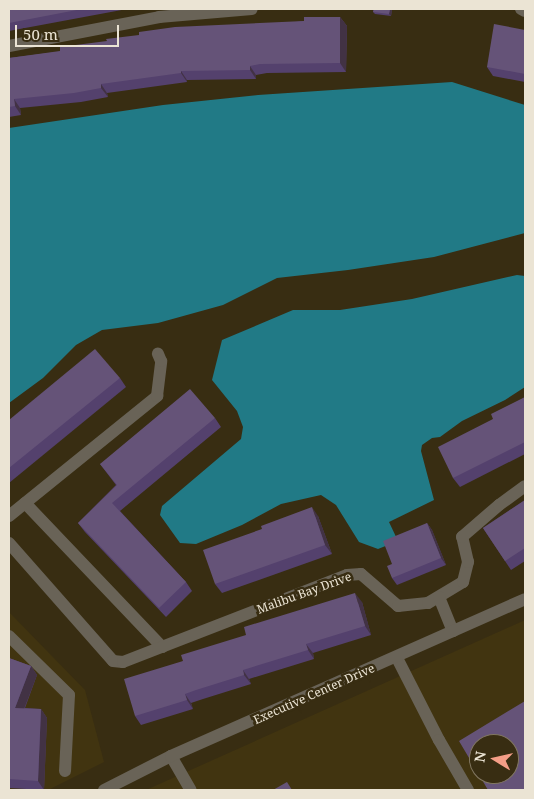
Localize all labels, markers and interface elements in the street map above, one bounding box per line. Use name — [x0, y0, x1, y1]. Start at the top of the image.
scale bar — [18, 15, 121, 47]
text: 50 m — [23, 24, 58, 44]
street label: Malibu Bay Drive — [255, 569, 353, 617]
street label: Executive Center Drive — [251, 661, 377, 727]
north arrow — [469, 734, 519, 784]
text: N — [469, 750, 490, 764]

